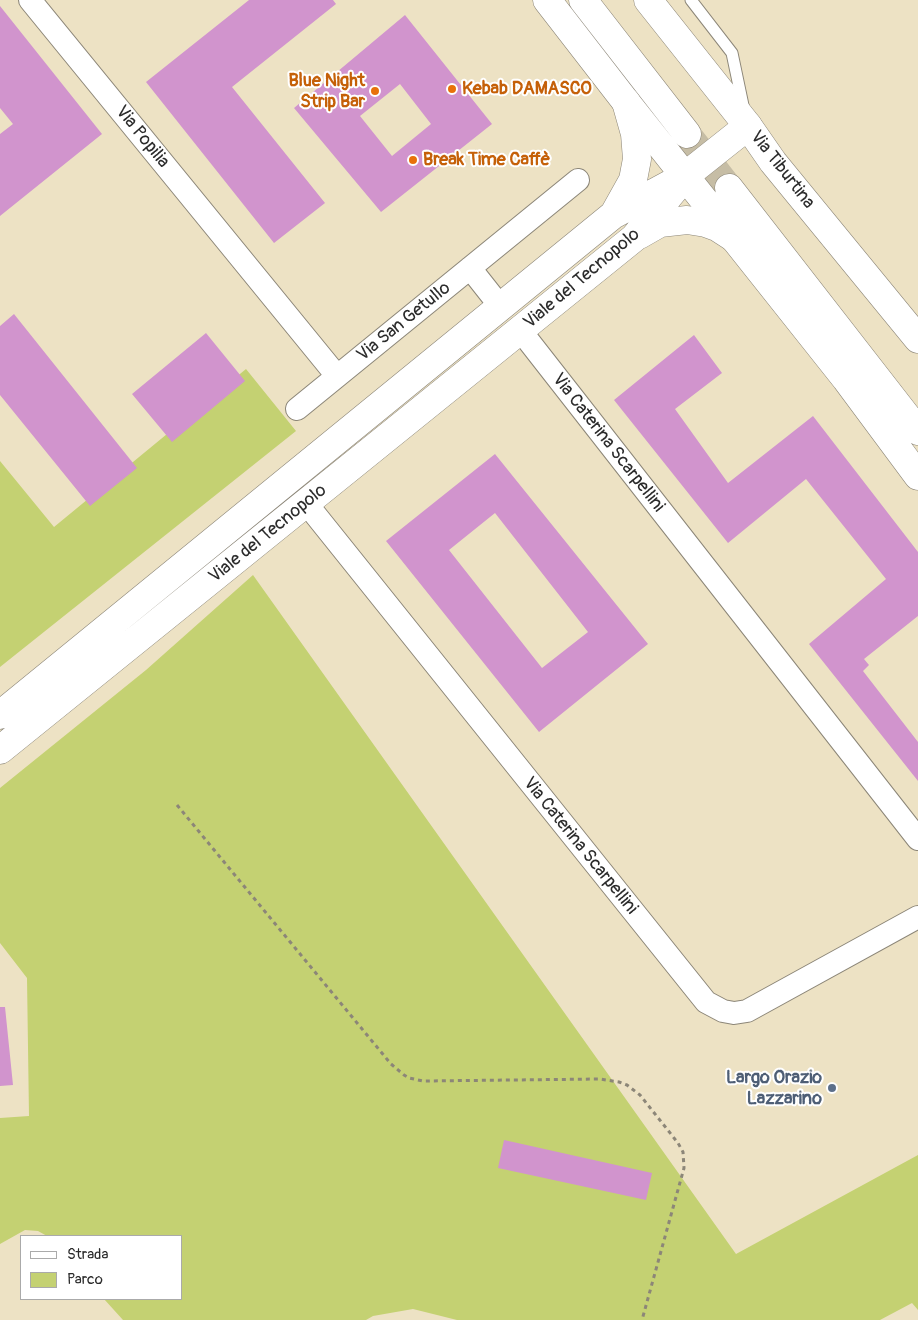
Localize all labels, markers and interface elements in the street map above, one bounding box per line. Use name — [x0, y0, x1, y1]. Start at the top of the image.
place label: Blue Night Strip Bar — [288, 70, 365, 112]
place label: Kebab DAMASCO — [462, 78, 592, 100]
marker: Kebab DAMASCO — [446, 83, 458, 95]
marker: Blue Night Strip Bar — [369, 85, 381, 97]
street label: Via Popilia — [110, 102, 174, 172]
street label: Via Tiburtina — [745, 127, 819, 213]
place label: Break Time Caffè — [423, 149, 550, 171]
marker: Break Time Caffè — [407, 154, 419, 166]
street label: Viale del Tecnopolo — [520, 224, 644, 334]
street label: Via San Getullo — [353, 278, 455, 366]
street label: Via Caterina Scarpellini — [547, 369, 669, 517]
street label: Viale del Tecnopolo — [205, 480, 331, 588]
street label: Via Caterina Scarpellini — [518, 773, 642, 919]
place label: Largo Orazio Lazzarino — [726, 1067, 822, 1110]
marker: Largo Orazio Lazzarino — [826, 1082, 838, 1094]
legend — [20, 1235, 182, 1300]
text: Strada — [67, 1245, 108, 1264]
text: Parco — [67, 1270, 103, 1289]

